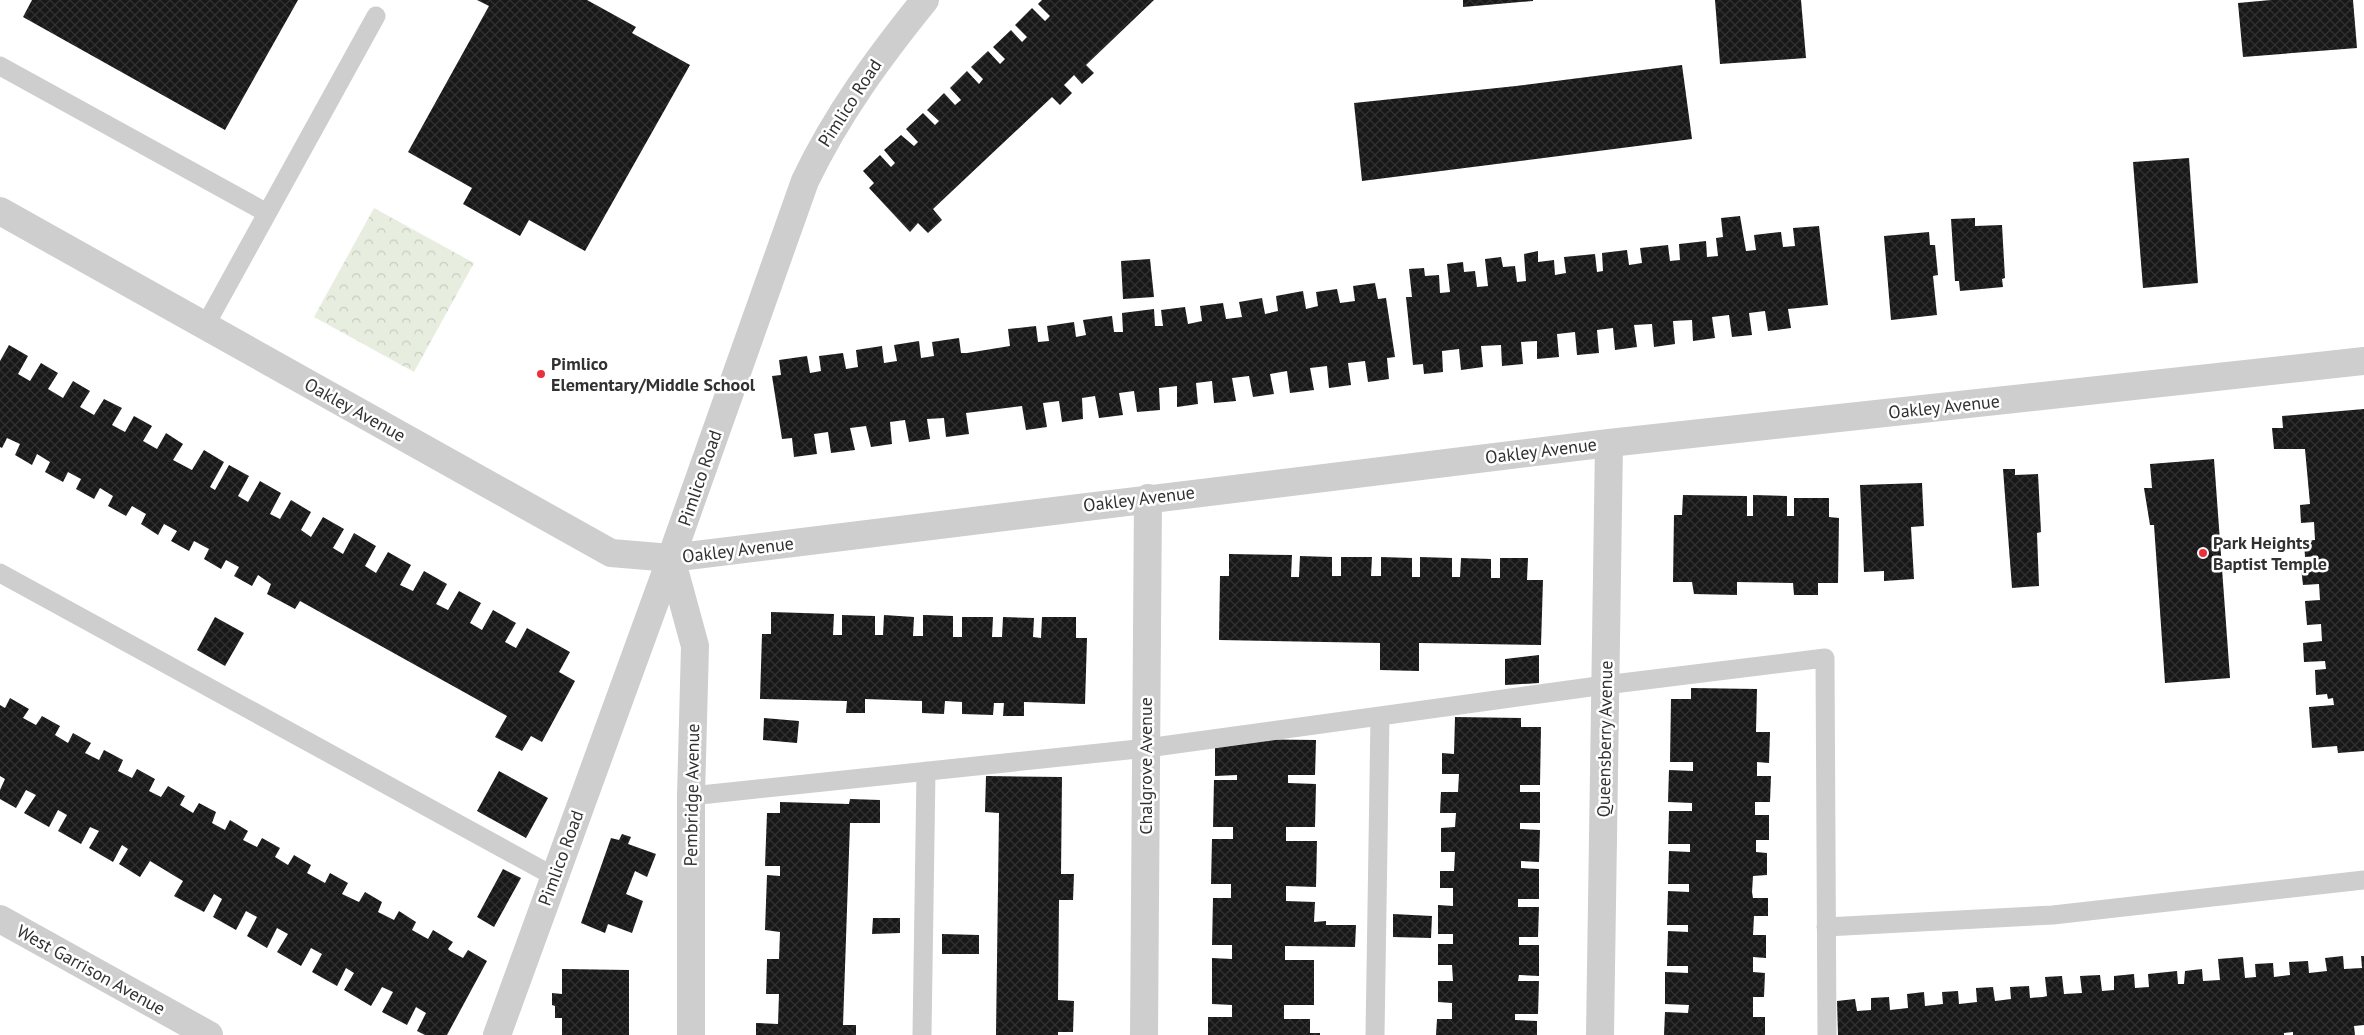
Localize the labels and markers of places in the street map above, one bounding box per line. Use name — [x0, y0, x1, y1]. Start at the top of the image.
place label: Pimlico Elementary/Middle School — [551, 352, 756, 396]
marker: Pimlico Elementary/Middle School — [535, 368, 547, 380]
place label: Park Heights Baptist Temple — [2213, 531, 2327, 575]
marker: Park Heights Baptist Temple — [2197, 547, 2209, 559]

